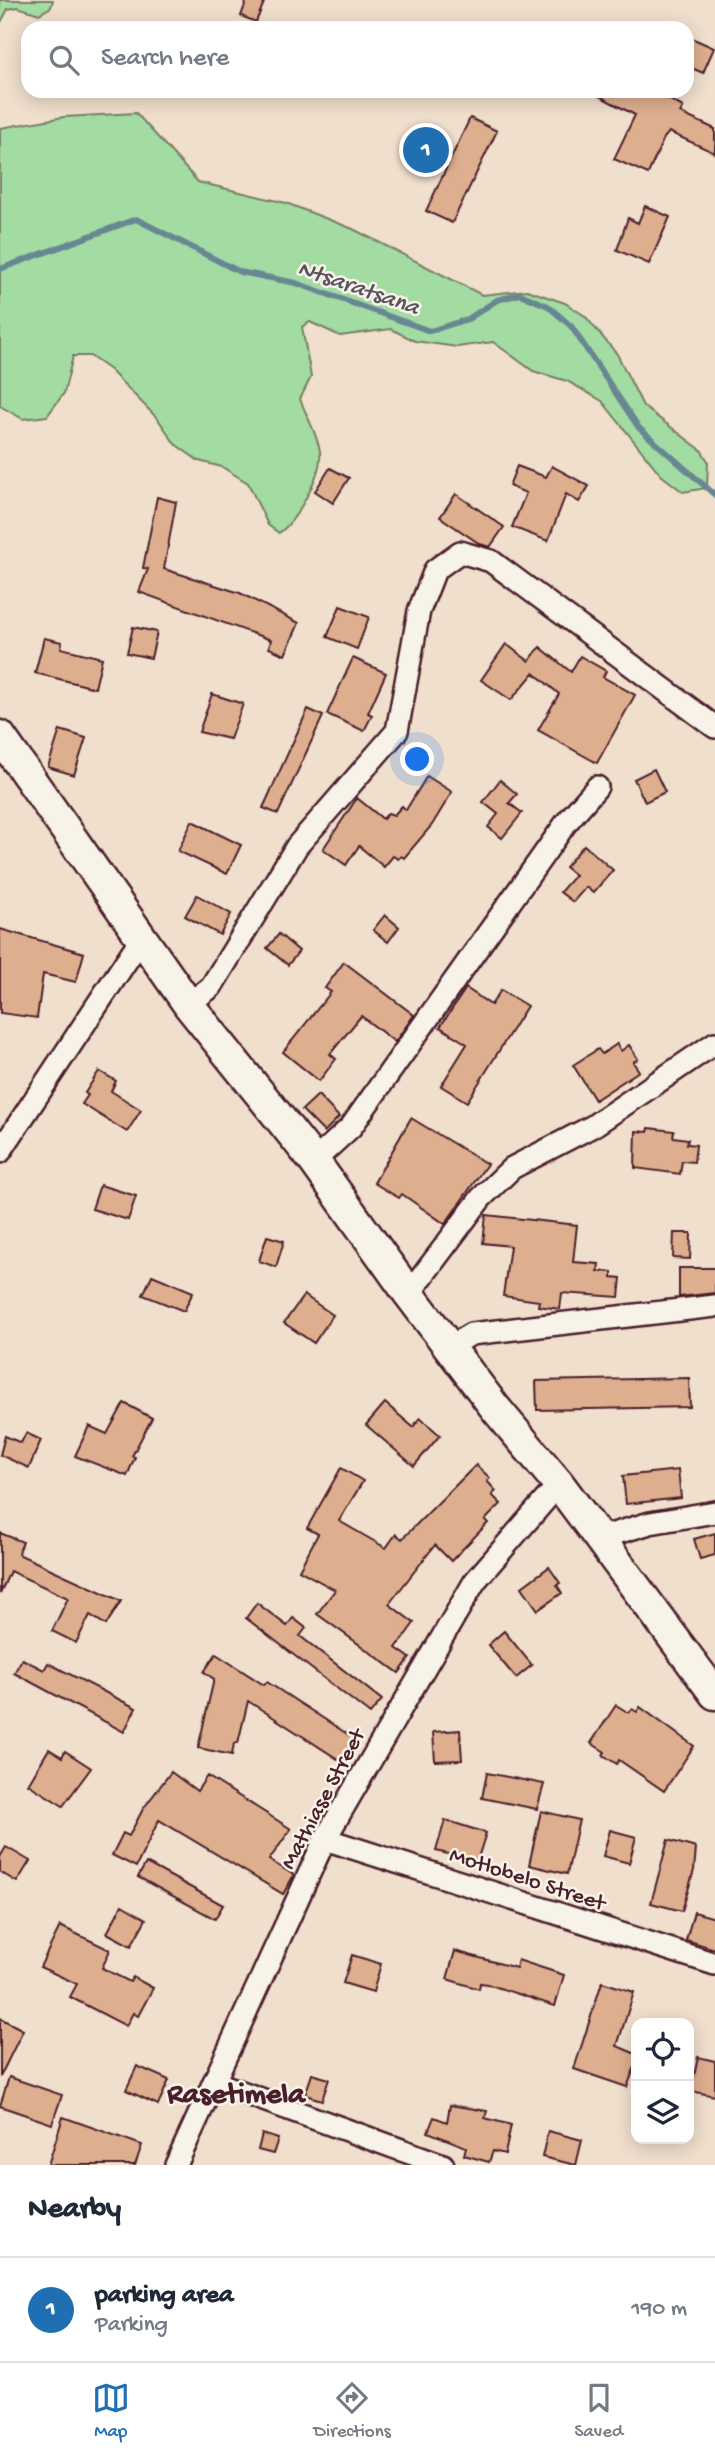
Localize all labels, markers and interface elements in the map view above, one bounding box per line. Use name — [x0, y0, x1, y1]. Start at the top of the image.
search box — [21, 21, 694, 98]
icon: search — [45, 41, 83, 79]
text: Search here — [101, 44, 229, 75]
pin: 1 — [403, 124, 449, 176]
water label: Ntsaratsana — [294, 255, 424, 324]
your location — [400, 742, 434, 776]
street label: Mathiase Street — [276, 1723, 373, 1875]
street label: Motlobelo Street — [446, 1842, 610, 1919]
map controls — [631, 2018, 694, 2144]
button: locate — [631, 2018, 694, 2081]
district label: Rasetimela — [166, 2079, 306, 2114]
button: layers — [631, 2081, 694, 2144]
text: Nearby — [28, 2193, 121, 2228]
text: parking area — [95, 2281, 233, 2312]
text: 1 — [46, 2296, 56, 2323]
text: 190 m — [631, 2296, 687, 2323]
text: Parking — [95, 2312, 168, 2339]
tab: Map — [92, 2379, 130, 2444]
tab: Directions — [314, 2379, 391, 2444]
tab: Saved — [574, 2379, 623, 2444]

